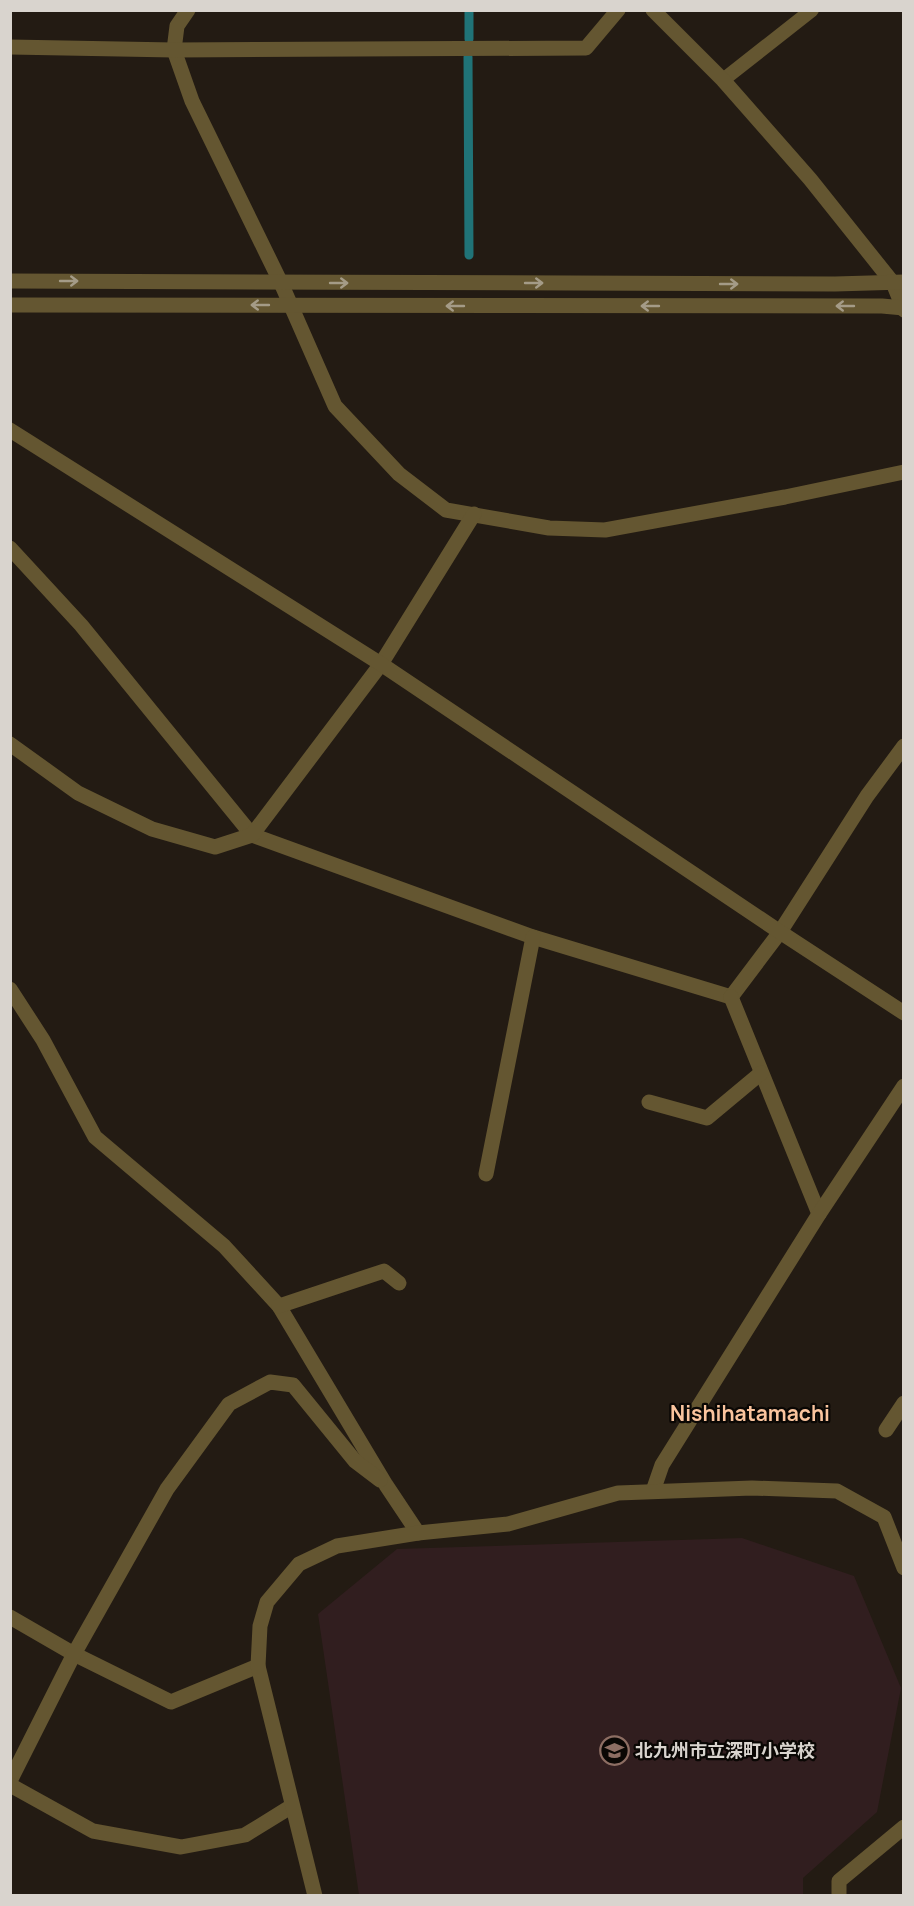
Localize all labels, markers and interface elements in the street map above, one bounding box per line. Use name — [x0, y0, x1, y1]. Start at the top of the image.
one-way arrow — [58, 275, 78, 287]
one-way arrow — [329, 277, 349, 289]
one-way arrow — [524, 277, 544, 289]
one-way arrow — [719, 278, 739, 290]
one-way arrow — [251, 300, 271, 311]
one-way arrow — [446, 300, 466, 312]
one-way arrow — [641, 300, 661, 312]
one-way arrow — [836, 300, 856, 312]
district label: Nishihatamachi — [670, 1399, 830, 1427]
school or university icon: 北九州市立深町小学校 — [598, 1734, 630, 1766]
place label: 北九州市立深町小学校 — [635, 1738, 815, 1762]

